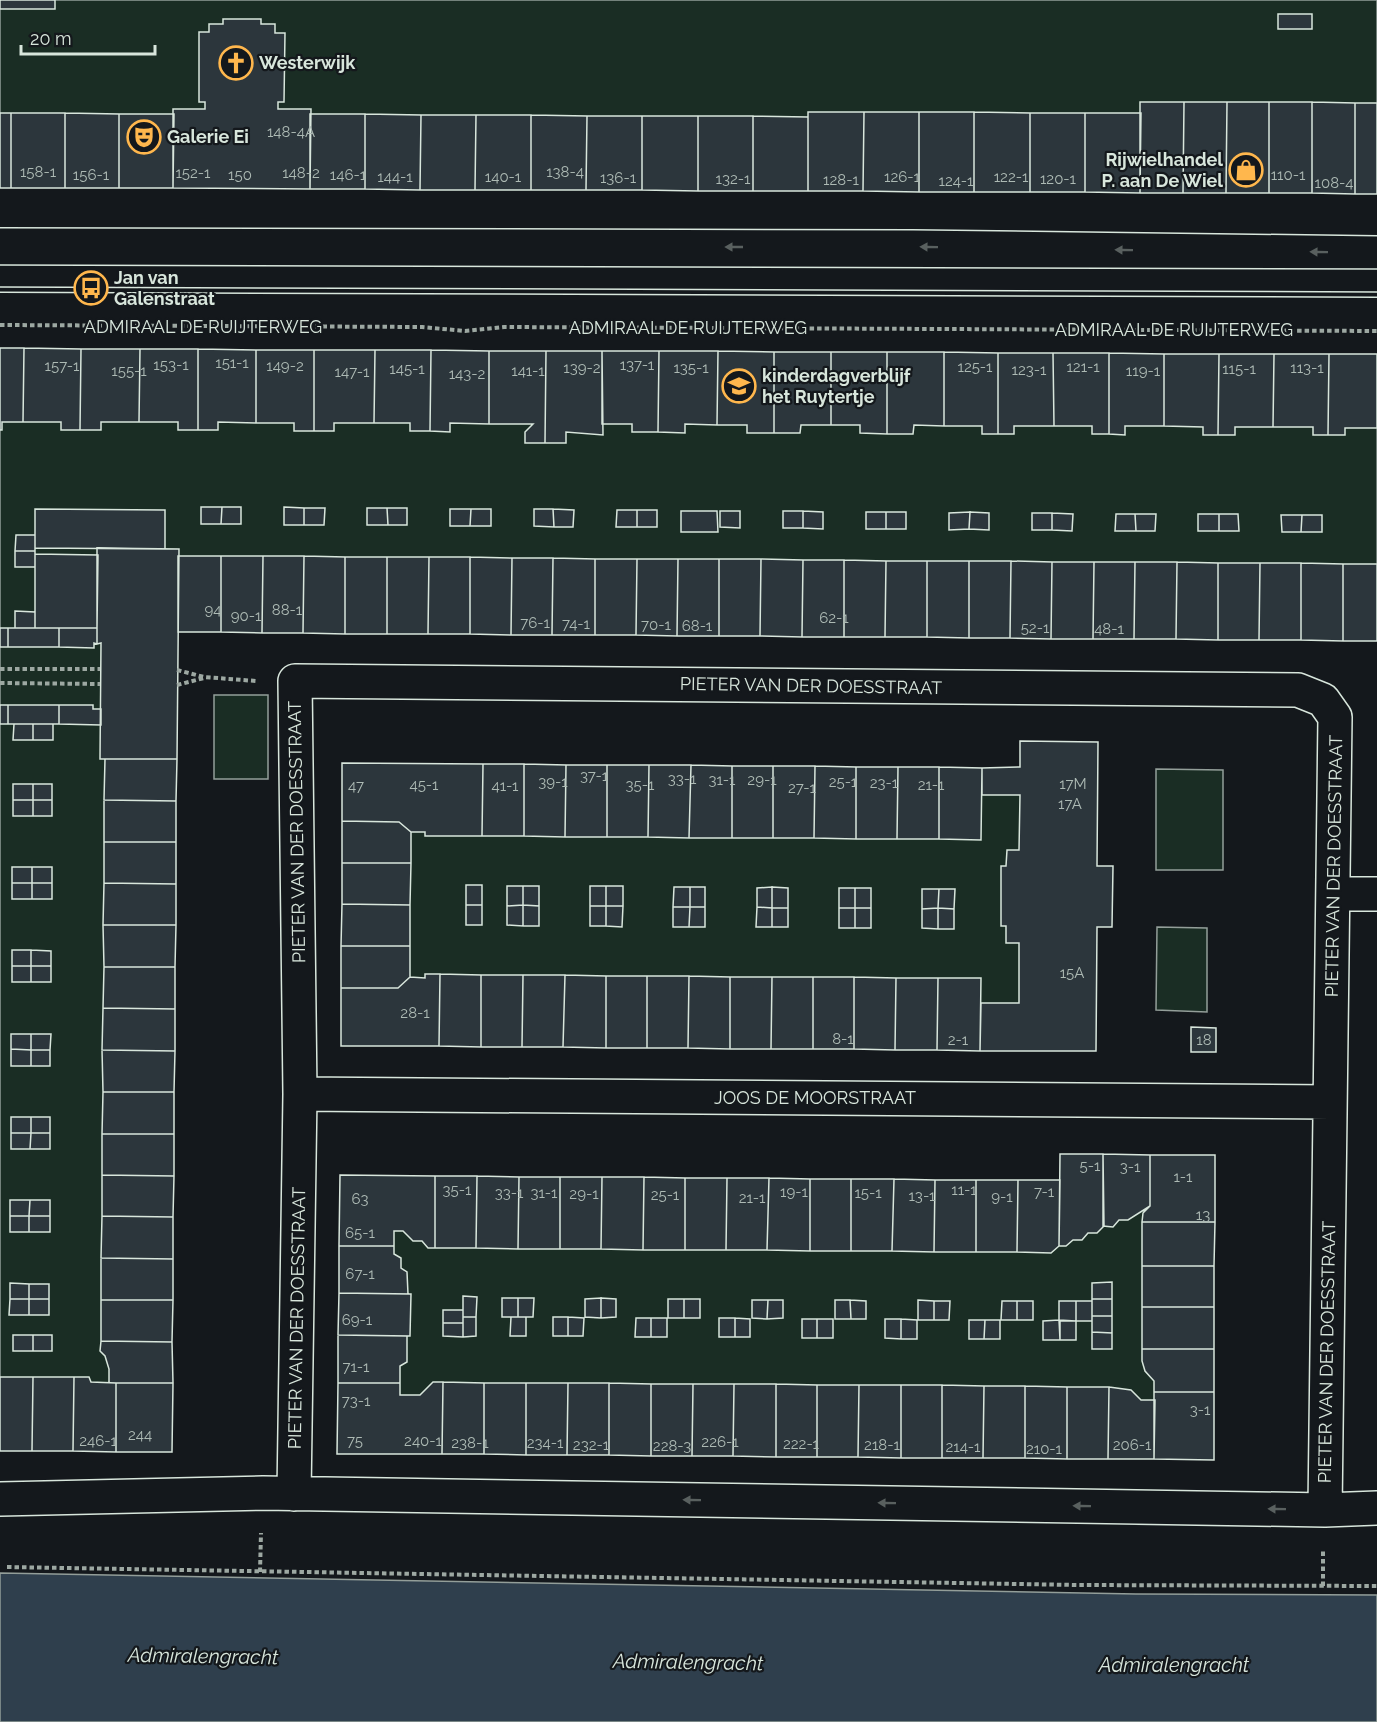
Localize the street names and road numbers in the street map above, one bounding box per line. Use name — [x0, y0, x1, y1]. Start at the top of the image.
street label: ADMIRAAL DE RUIJTERWEG — [84, 316, 322, 337]
street label: ADMIRAAL DE RUIJTERWEG — [569, 317, 807, 338]
street label: ADMIRAAL DE RUIJTERWEG — [1055, 319, 1293, 340]
street label: PIETER VAN DER DOESSTRAAT — [680, 673, 942, 698]
street label: PIETER VAN DER DOESSTRAAT — [284, 701, 309, 963]
street label: PIETER VAN DER DOESSTRAAT — [1321, 735, 1346, 997]
street label: JOOS DE MOORSTRAAT — [714, 1087, 916, 1108]
street label: PIETER VAN DER DOESSTRAAT — [284, 1187, 309, 1449]
street label: PIETER VAN DER DOESSTRAAT — [1314, 1221, 1339, 1483]

